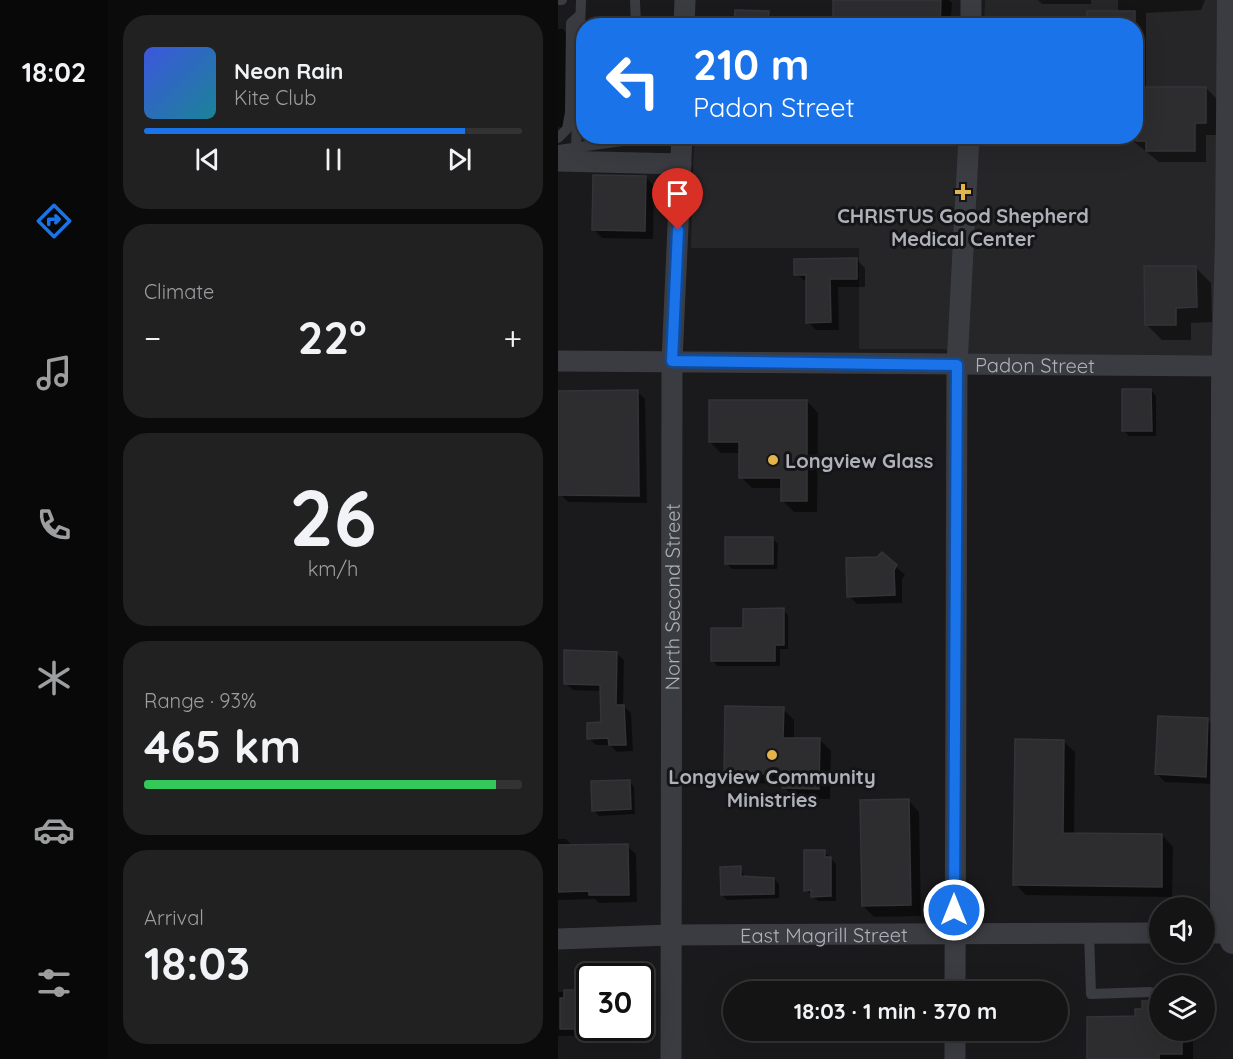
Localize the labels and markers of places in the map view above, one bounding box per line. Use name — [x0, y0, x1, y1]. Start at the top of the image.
pin — [652, 168, 703, 230]
marker: CHRISTUS Good Shepherd Medical Center — [954, 183, 972, 201]
place label: CHRISTUS Good Shepherd Medical Center — [837, 203, 1089, 251]
place label: Longview Glass — [785, 448, 933, 473]
marker: Longview Glass — [766, 453, 780, 467]
marker: Longview Community Ministries — [765, 748, 779, 762]
place label: Longview Community Ministries — [668, 764, 876, 812]

